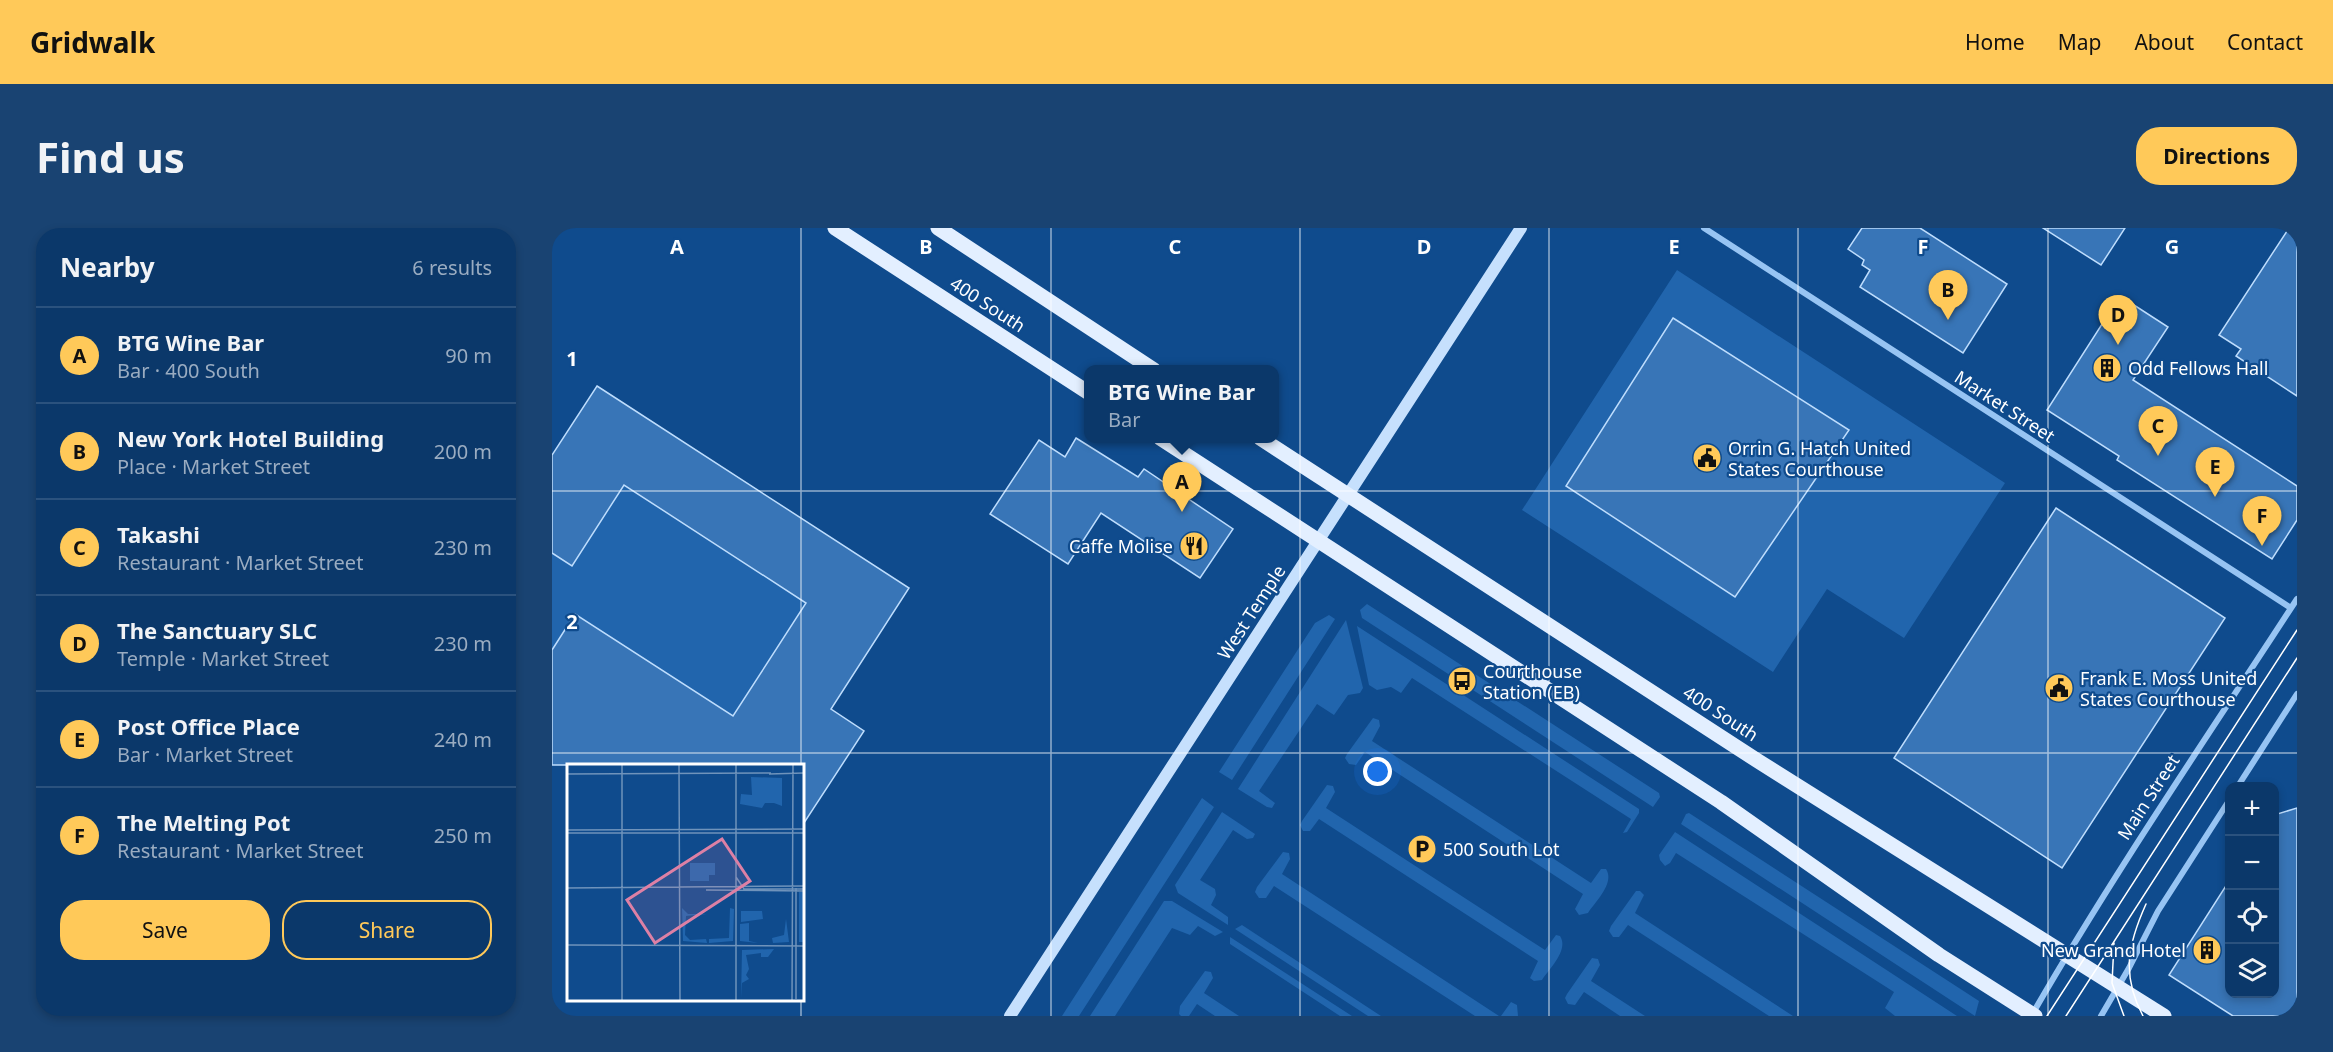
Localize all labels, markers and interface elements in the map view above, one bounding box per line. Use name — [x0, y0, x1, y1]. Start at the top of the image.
text: Gridwalk — [30, 23, 155, 61]
text: Home — [1965, 28, 2025, 56]
text: Map — [2058, 28, 2101, 56]
text: About — [2134, 28, 2194, 56]
text: Contact — [2227, 28, 2303, 56]
button: Directions — [2136, 127, 2297, 185]
text: Find us — [36, 128, 185, 185]
text: A — [670, 233, 684, 260]
text: B — [919, 233, 933, 260]
text: C — [1169, 233, 1182, 260]
text: D — [1417, 233, 1431, 260]
text: E — [1668, 233, 1680, 260]
text: F — [1918, 233, 1928, 260]
text: G — [2165, 233, 2179, 260]
text: Nearby — [60, 249, 155, 285]
text: 6 results — [412, 254, 492, 281]
pin: B — [1928, 270, 1968, 320]
street label: 400 South — [946, 271, 1030, 337]
pin: D — [2098, 296, 2138, 345]
text: BTG Wine Bar — [117, 327, 264, 357]
text: A — [73, 342, 86, 369]
text: 90 m — [445, 342, 492, 369]
text: 1 — [566, 345, 578, 372]
building icon: Odd Fellows Hall — [2091, 352, 2123, 384]
place label: Odd Fellows Hall — [2128, 356, 2268, 380]
text: Bar · 400 South — [117, 357, 260, 384]
popup — [1084, 365, 1279, 443]
street label: Market Street — [1950, 365, 2060, 448]
text: BTG Wine Bar — [1108, 376, 1255, 406]
text: Bar — [1108, 406, 1140, 433]
pin: C — [2138, 406, 2178, 456]
text: New York Hotel Building — [117, 423, 384, 453]
place label: Orrin G. Hatch United States Courthouse — [1728, 436, 1911, 481]
text: B — [73, 438, 86, 465]
text: 200 m — [434, 438, 492, 465]
public building icon: Orrin G. Hatch United States Courthouse — [1691, 442, 1723, 474]
pin: E — [2196, 448, 2234, 497]
text: Place · Market Street — [117, 453, 310, 480]
pin: A — [1162, 462, 1202, 512]
pin: F — [2242, 496, 2282, 546]
text: Takashi — [117, 519, 200, 549]
restaurant icon: Caffe Molise — [1178, 530, 1210, 562]
text: C — [73, 534, 86, 561]
text: 230 m — [434, 534, 492, 561]
place label: Caffe Molise — [1069, 534, 1173, 558]
text: Restaurant · Market Street — [117, 549, 363, 576]
street label: West Temple — [1212, 560, 1290, 664]
text: 2 — [566, 608, 578, 635]
text: The Sanctuary SLC — [117, 615, 317, 645]
text: D — [72, 630, 87, 657]
text: 230 m — [434, 630, 492, 657]
text: Temple · Market Street — [117, 645, 329, 672]
place label: Courthouse Station (EB) — [1483, 659, 1582, 704]
bus stop icon: Courthouse Station (EB) — [1446, 665, 1478, 697]
place label: Frank E. Moss United States Courthouse — [2080, 666, 2257, 711]
public building icon: Frank E. Moss United States Courthouse — [2043, 672, 2075, 704]
street label: 400 South — [1679, 680, 1763, 746]
text: Post Office Place — [117, 711, 300, 741]
text: E — [74, 726, 85, 753]
text: 240 m — [434, 726, 492, 753]
text: Bar · Market Street — [117, 741, 293, 768]
street label: Main Street — [2111, 749, 2185, 844]
your location — [1363, 757, 1392, 786]
inset map — [567, 764, 804, 1001]
map controls — [2225, 782, 2279, 998]
button: + — [2225, 782, 2279, 836]
text: The Melting Pot — [117, 807, 290, 837]
text: F — [74, 822, 85, 849]
text: 250 m — [434, 822, 492, 849]
parking icon: 500 South Lot — [1406, 833, 1438, 865]
button: − — [2225, 836, 2279, 890]
text: Restaurant · Market Street — [117, 837, 363, 864]
place label: 500 South Lot — [1443, 837, 1560, 861]
button: locate — [2225, 890, 2279, 944]
button: Save — [60, 900, 270, 960]
button: Share — [282, 900, 492, 960]
building icon: New Grand Hotel — [2191, 934, 2223, 966]
place label: New Grand Hotel — [2041, 938, 2186, 962]
button: layers — [2225, 944, 2279, 998]

